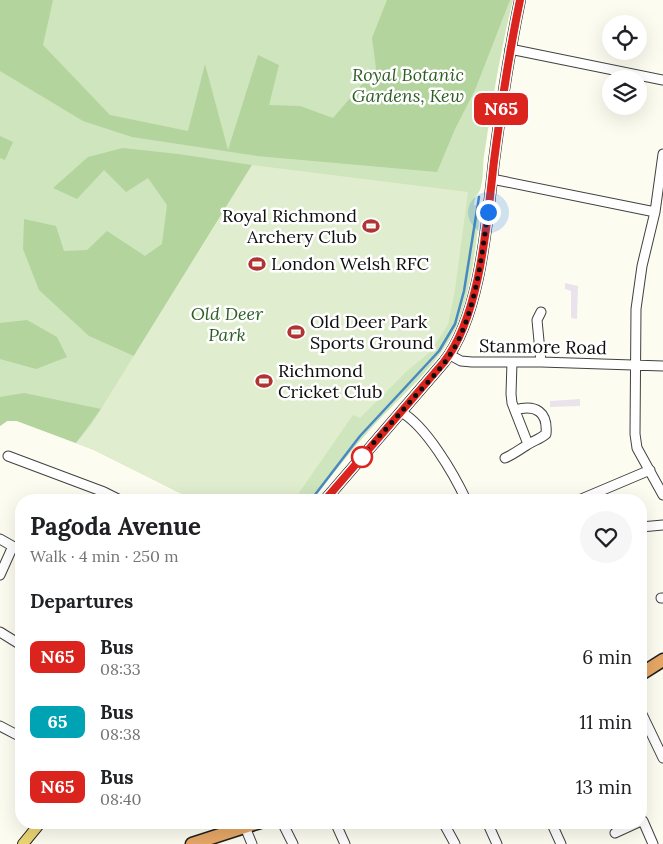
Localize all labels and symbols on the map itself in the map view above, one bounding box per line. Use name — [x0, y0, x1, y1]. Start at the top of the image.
park label: Royal Botanic Gardens, Kew — [352, 63, 464, 107]
line badge: N65 — [472, 93, 530, 125]
your location — [476, 200, 501, 225]
place label: Royal Richmond Archery Club — [222, 204, 357, 248]
sports icon: Royal Richmond Archery Club — [361, 216, 381, 236]
place label: London Welsh RFC — [271, 252, 430, 275]
sports icon: London Welsh RFC — [247, 254, 267, 274]
park label: Old Deer Park — [191, 302, 264, 346]
place label: Old Deer Park Sports Ground — [310, 310, 434, 354]
sports icon: Old Deer Park Sports Ground — [286, 322, 306, 342]
street label: Stanmore Road — [479, 334, 607, 359]
place label: Richmond Cricket Club — [278, 359, 383, 403]
sports icon: Richmond Cricket Club — [254, 371, 274, 391]
unlabelled marker — [351, 446, 373, 468]

